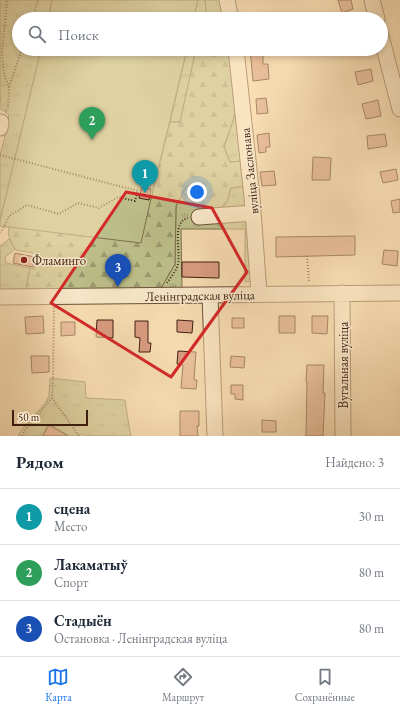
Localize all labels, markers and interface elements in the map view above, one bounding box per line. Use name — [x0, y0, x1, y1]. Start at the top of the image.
search box — [12, 12, 388, 56]
icon: search — [26, 23, 48, 45]
text: Поиск — [58, 25, 99, 44]
pin: 2 — [79, 107, 105, 140]
street label: вуліца Заслонава — [236, 126, 262, 215]
pin: 1 — [132, 160, 158, 193]
your location — [187, 182, 207, 202]
place label: Фламинго — [32, 252, 86, 269]
pin: 3 — [105, 254, 131, 287]
marker: Фламинго — [19, 255, 29, 265]
street label: Ленінградская вуліца — [145, 286, 256, 305]
street label: Вугальная вуліца — [335, 321, 352, 408]
scale bar — [12, 408, 88, 427]
text: 50 m — [18, 410, 39, 424]
text: Рядом — [16, 451, 64, 473]
text: Найдено: 3 — [325, 454, 384, 471]
text: сцена — [54, 499, 90, 518]
text: 1 — [26, 508, 32, 525]
text: 30 m — [359, 508, 384, 525]
text: Место — [54, 518, 87, 535]
text: Лакаматыў — [54, 555, 128, 574]
text: 2 — [26, 564, 32, 581]
text: 80 m — [359, 564, 384, 581]
text: Спорт — [54, 574, 88, 591]
text: Стадыён — [54, 611, 112, 630]
text: 3 — [26, 620, 32, 637]
text: 80 m — [359, 620, 384, 637]
text: Остановка · Ленінградская вуліца — [54, 630, 227, 647]
tab: Карта — [45, 666, 72, 704]
tab: Маршрут — [162, 666, 204, 704]
tab: Сохранённые — [295, 666, 355, 704]

